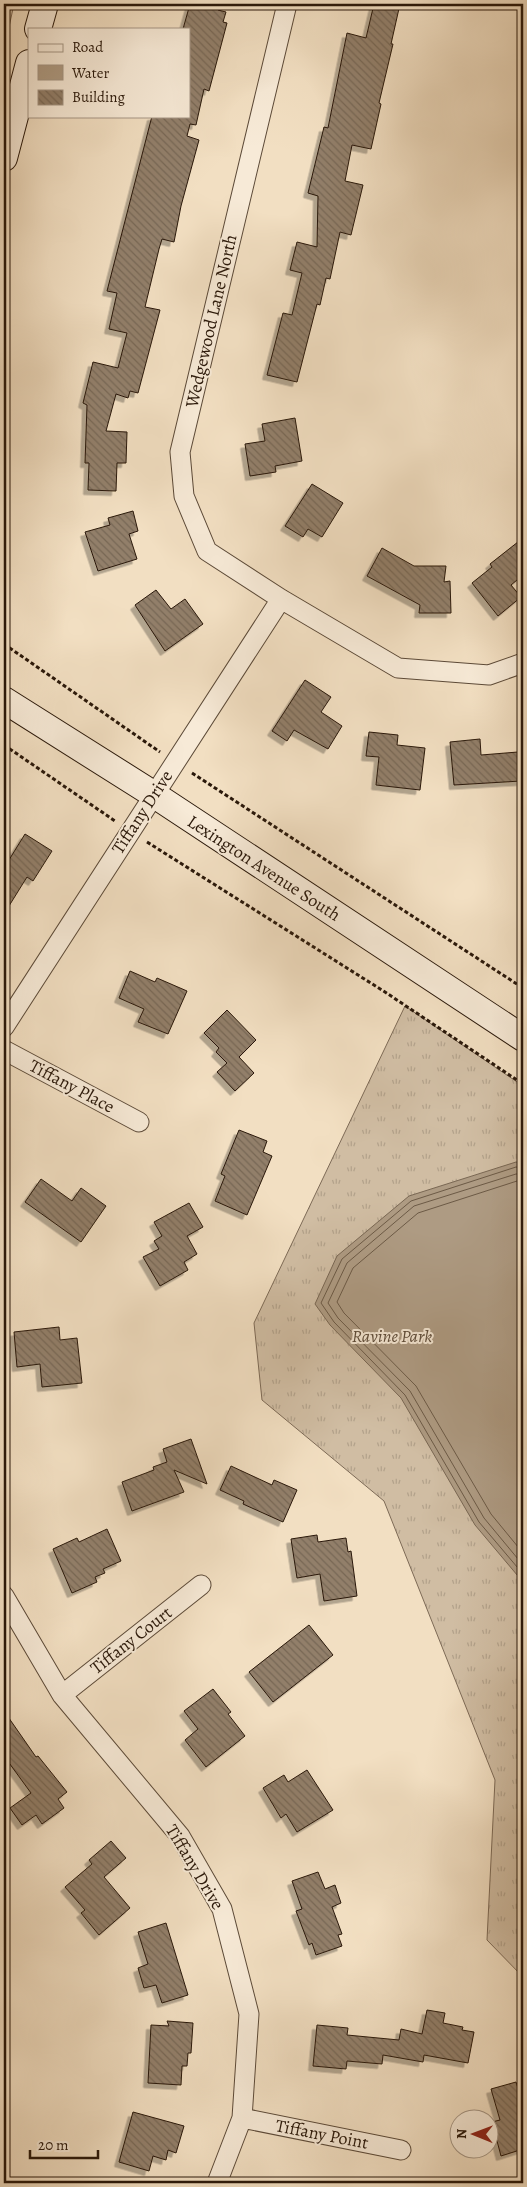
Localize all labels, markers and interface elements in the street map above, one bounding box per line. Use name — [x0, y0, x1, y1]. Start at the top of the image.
legend — [28, 28, 190, 118]
text: Road — [72, 37, 104, 57]
text: Water — [71, 63, 109, 83]
text: Building — [72, 87, 125, 107]
street label: Wedgewood Lane North — [179, 232, 243, 411]
street label: Tiffany Drive — [106, 765, 178, 859]
street label: Lexington Avenue South — [183, 809, 346, 927]
street label: Tiffany Place — [25, 1054, 119, 1118]
park label: Ravine Park — [352, 1324, 432, 1348]
street label: Tiffany Court — [85, 1601, 177, 1679]
street label: Tiffany Drive — [160, 1820, 230, 1914]
north arrow — [450, 2110, 500, 2160]
street label: Tiffany Point — [274, 2113, 370, 2155]
scale bar — [30, 2127, 98, 2159]
text: N — [452, 2129, 471, 2139]
text: 20 m — [38, 2135, 69, 2155]

